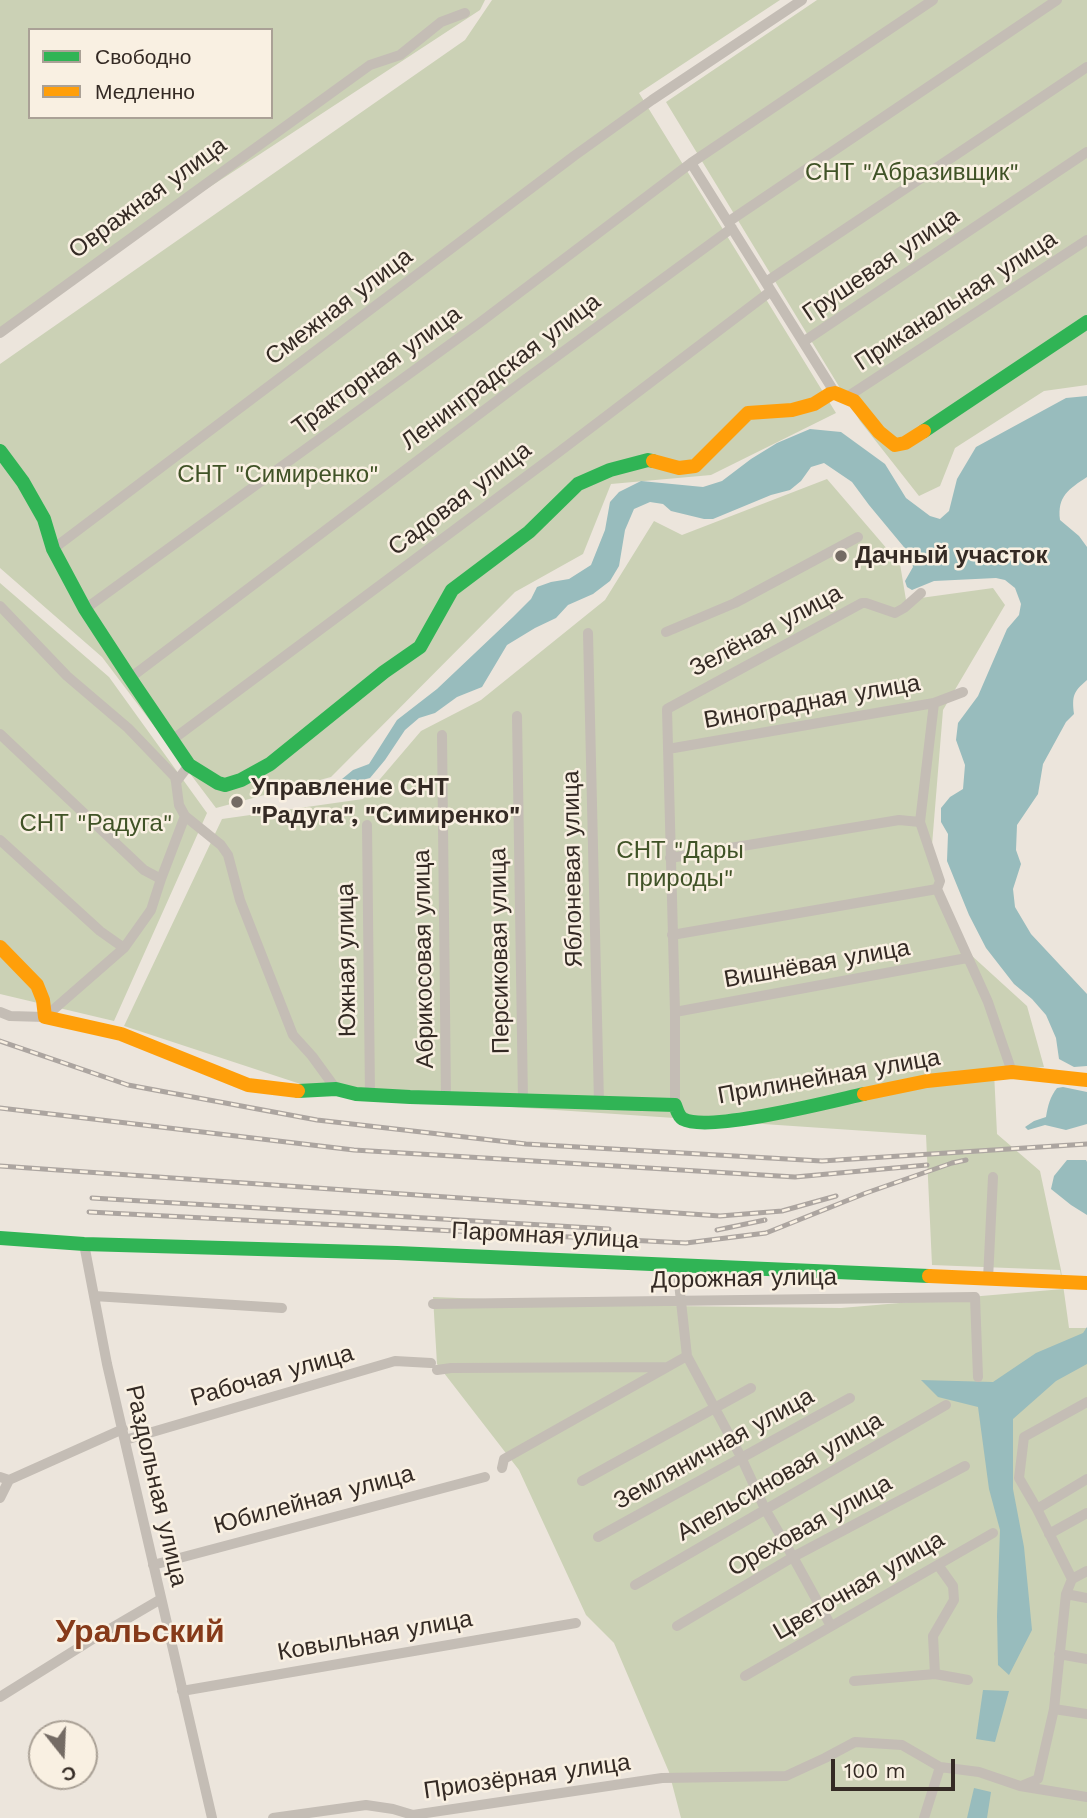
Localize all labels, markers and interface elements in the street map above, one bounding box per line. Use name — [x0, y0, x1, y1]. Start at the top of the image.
legend — [28, 28, 273, 119]
text: Свободно — [95, 44, 192, 69]
text: Медленно — [95, 79, 195, 104]
street label: Овражная улица — [64, 131, 232, 265]
park label: СНТ "Абразивщик" — [805, 159, 1019, 187]
street label: Грушевая улица — [797, 202, 965, 328]
street label: Приканальная улица — [850, 225, 1062, 377]
street label: Смежная улица — [260, 242, 418, 372]
street label: Ленинградская улица — [396, 288, 606, 456]
street label: Тракторная улица — [287, 300, 467, 442]
street label: Садовая улица — [383, 436, 537, 562]
park label: СНТ "Симиренко" — [177, 461, 379, 489]
place label: Дачный участок — [855, 542, 1047, 570]
marker: Дачный участок — [833, 548, 849, 564]
street label: Зелёная улица — [685, 579, 847, 683]
street label: Виноградная улица — [702, 669, 922, 735]
street label: Яблоневая улица — [557, 770, 589, 968]
place label: Управление СНТ "Радуга", "Симиренко" — [251, 774, 520, 830]
marker: Управление СНТ "Радуга", "Симиренко" — [229, 794, 245, 810]
park label: СНТ "Радуга" — [20, 810, 172, 838]
park label: СНТ "Дары природы" — [616, 837, 744, 893]
street label: Персиковая улица — [484, 848, 516, 1054]
street label: Абрикосовая улица — [408, 849, 440, 1069]
street label: Южная улица — [331, 883, 363, 1037]
street label: Вишнёвая улица — [722, 933, 912, 995]
street label: Прилинейная улица — [716, 1043, 942, 1111]
street label: Паромная улица — [451, 1217, 639, 1255]
street label: Дорожная улица — [651, 1263, 837, 1295]
street label: Рабочая улица — [187, 1339, 357, 1413]
street label: Раздольная улица — [119, 1382, 193, 1590]
street label: Земляничная улица — [609, 1382, 819, 1516]
street label: Апельсиновая улица — [672, 1406, 888, 1548]
street label: Юбилейная улица — [211, 1459, 417, 1541]
street label: Ореховая улица — [723, 1469, 897, 1583]
street label: Цветочная улица — [768, 1525, 950, 1647]
street label: Ковыльная улица — [275, 1605, 475, 1667]
district label: Уральский — [55, 1614, 225, 1652]
north arrow — [28, 1720, 98, 1790]
scale bar — [835, 1744, 959, 1788]
street label: Приозёрная улица — [422, 1748, 632, 1806]
text: 100 m — [844, 1758, 906, 1783]
text: С — [59, 1760, 79, 1787]

